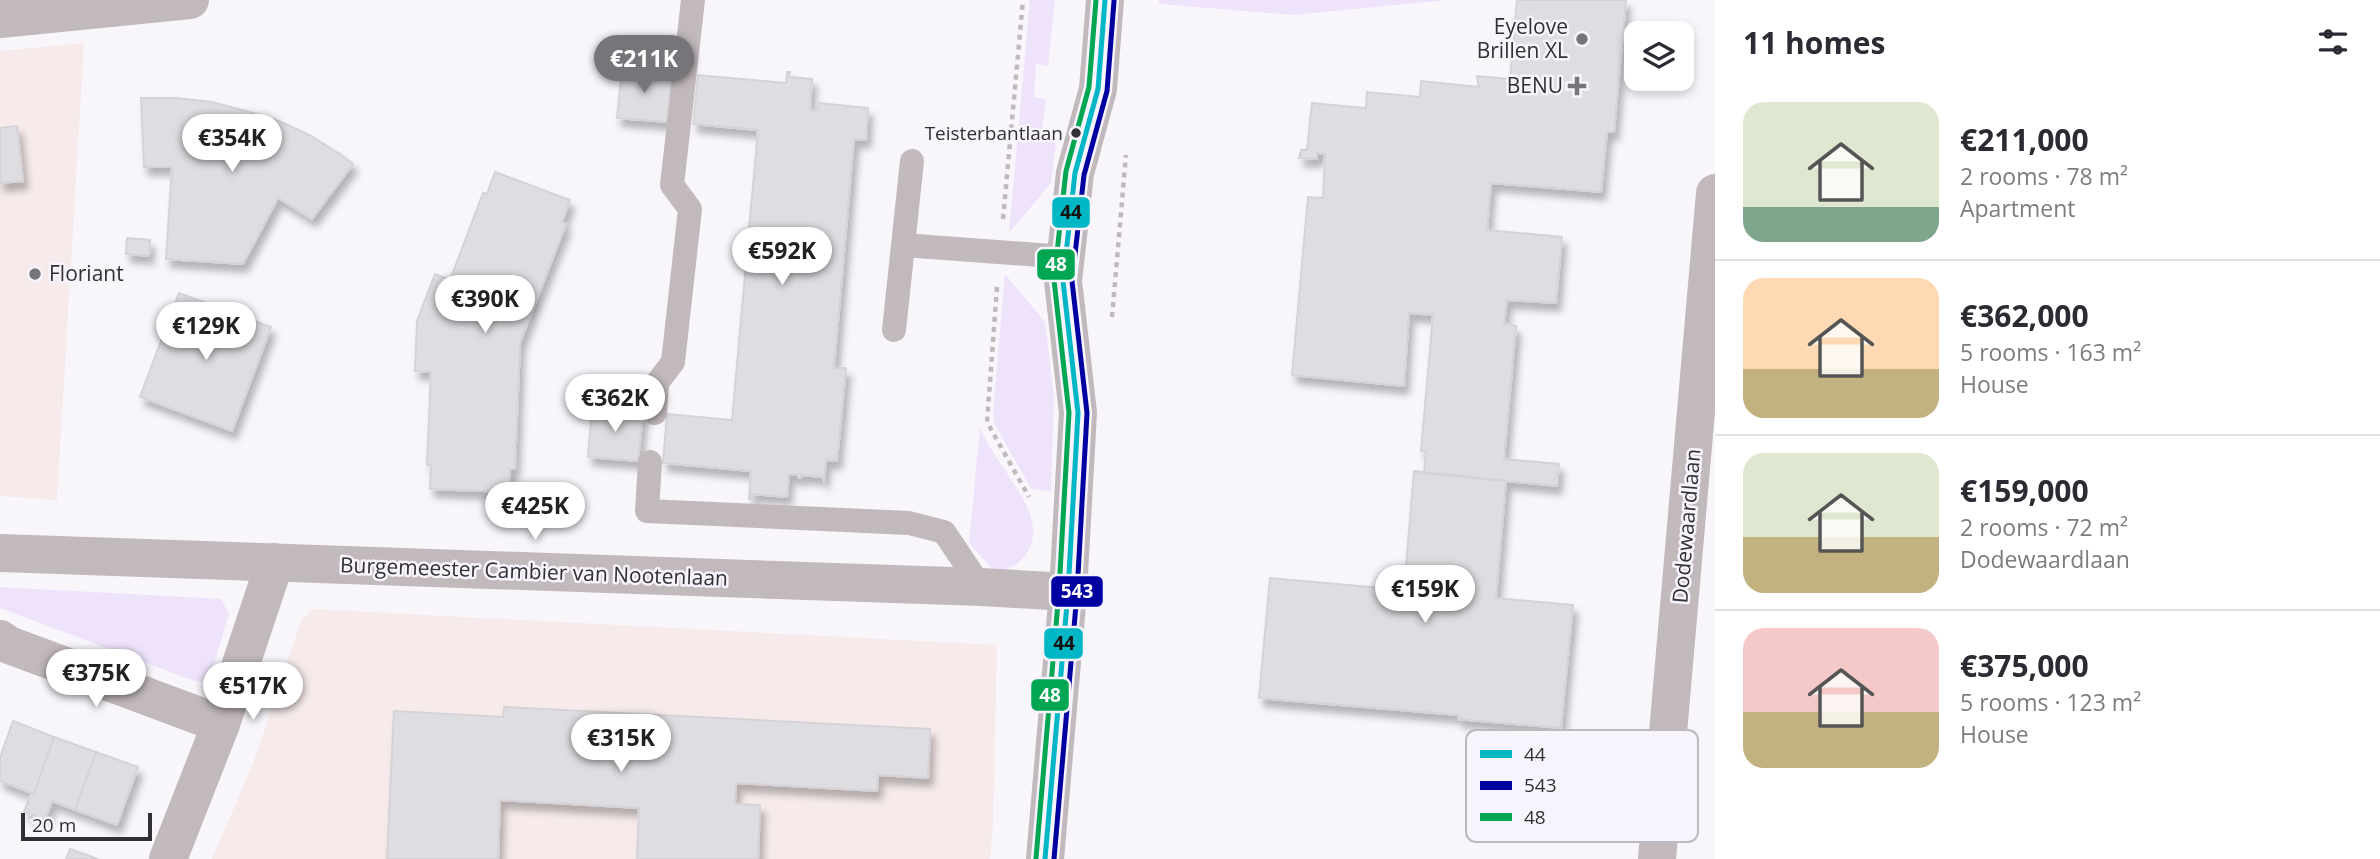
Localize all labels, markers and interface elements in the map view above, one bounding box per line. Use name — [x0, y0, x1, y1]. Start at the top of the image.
place label: Eyelove Brillen XL — [1477, 12, 1568, 64]
map controls — [1624, 21, 1694, 91]
button: layers — [1624, 21, 1694, 91]
text: 11 homes — [1743, 22, 1886, 63]
icon: filters — [2314, 23, 2352, 61]
marker: Eyelove Brillen XL — [1574, 31, 1590, 47]
pin: €211K — [595, 36, 693, 95]
text: €211K — [610, 42, 678, 74]
place label: BENU — [1507, 71, 1563, 99]
marker: BENU — [1569, 78, 1585, 94]
pin: €354K — [183, 114, 281, 174]
text: €211,000 — [1960, 119, 2089, 160]
place label: Teisterbantlaan — [925, 120, 1063, 146]
text: €354K — [198, 121, 266, 153]
marker: Teisterbantlaan — [1069, 126, 1083, 140]
icon: home — [1799, 130, 1883, 214]
text: 2 rooms · 78 m² — [1960, 160, 2128, 192]
text: Apartment — [1960, 192, 2076, 224]
line badge: 44 — [1051, 196, 1091, 229]
text: 44 — [1060, 199, 1082, 225]
pin: €592K — [733, 228, 831, 287]
text: €592K — [748, 234, 816, 266]
line badge: 48 — [1036, 248, 1076, 281]
text: 48 — [1045, 251, 1067, 277]
place label: Floriant — [49, 259, 124, 287]
marker: Floriant — [27, 266, 43, 282]
pin: €390K — [436, 276, 534, 335]
text: €390K — [451, 282, 519, 314]
text: €362,000 — [1960, 295, 2089, 336]
pin: €129K — [157, 302, 255, 362]
icon: home — [1799, 306, 1883, 390]
text: €129K — [172, 309, 240, 341]
text: 5 rooms · 163 m² — [1960, 336, 2141, 368]
text: House — [1960, 368, 2029, 400]
pin: €362K — [566, 374, 664, 434]
text: €362K — [581, 381, 649, 413]
street label: Dodewaardlaan — [1665, 447, 1707, 604]
text: €159,000 — [1960, 470, 2089, 511]
icon: home — [1799, 481, 1883, 565]
pin: €425K — [486, 482, 584, 542]
text: €425K — [501, 489, 569, 521]
text: 2 rooms · 72 m² — [1960, 511, 2128, 543]
text: Dodewaardlaan — [1960, 543, 2130, 575]
street label: Burgemeester Cambier van Nootenlaan — [340, 550, 728, 592]
pin: €159K — [1376, 566, 1474, 625]
text: €159K — [1391, 572, 1459, 604]
line badge: 543 — [1050, 575, 1104, 608]
text: 543 — [1061, 578, 1093, 604]
line badge: 44 — [1043, 627, 1084, 660]
text: 44 — [1053, 630, 1075, 656]
text: €375,000 — [1960, 645, 2089, 686]
pin: €375K — [47, 650, 145, 709]
text: €375K — [62, 656, 130, 688]
icon: home — [1799, 656, 1883, 740]
pin: €517K — [204, 662, 302, 722]
text: €517K — [219, 669, 287, 701]
line badge: 48 — [1030, 678, 1070, 712]
text: 48 — [1039, 682, 1061, 708]
text: 5 rooms · 123 m² — [1960, 686, 2141, 718]
pin: €315K — [572, 714, 670, 774]
text: House — [1960, 718, 2029, 750]
text: €315K — [587, 721, 655, 753]
legend — [1466, 730, 1698, 842]
text: 44 — [1524, 741, 1546, 767]
text: 543 — [1524, 772, 1557, 798]
text: 48 — [1524, 804, 1546, 830]
scale bar — [21, 810, 152, 842]
text: 20 m — [32, 812, 76, 838]

